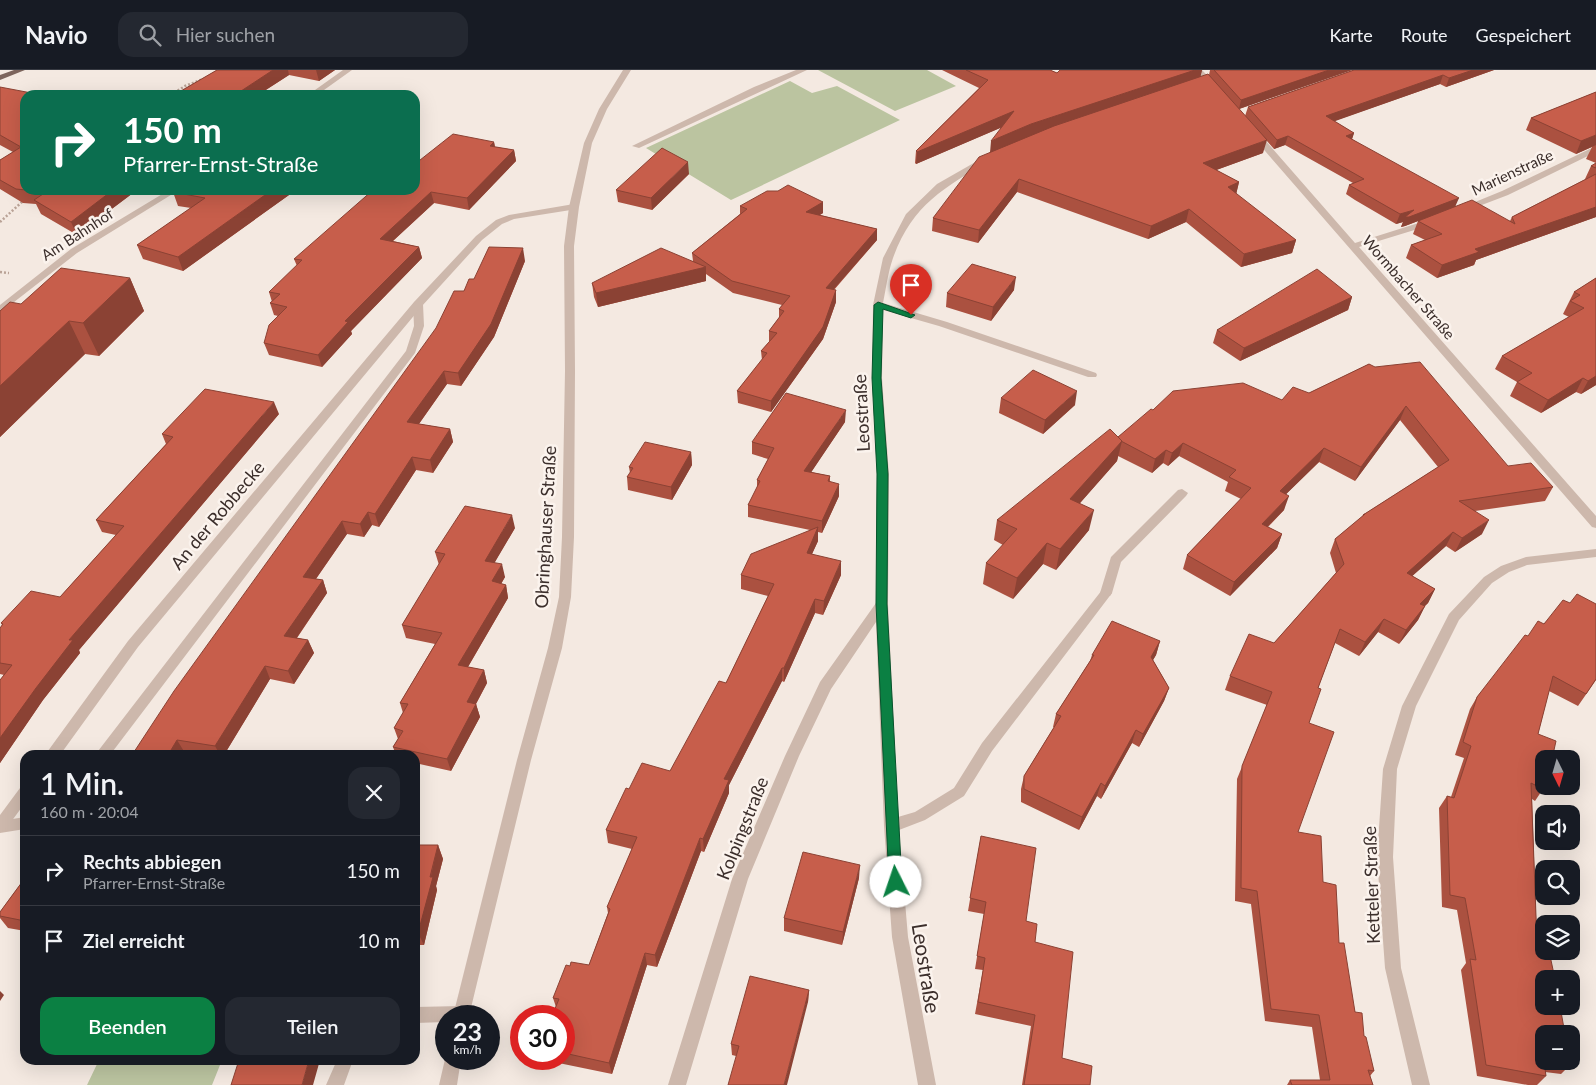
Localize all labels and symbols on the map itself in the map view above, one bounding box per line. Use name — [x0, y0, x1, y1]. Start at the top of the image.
street label: Marienstraße — [1468, 145, 1556, 199]
street label: Am Bahnhof — [38, 204, 117, 264]
street label: Wormbacher Straße — [1359, 231, 1459, 343]
pin — [890, 264, 932, 315]
street label: Leostraße — [848, 374, 874, 452]
street label: Obringhauser Straße — [530, 445, 560, 609]
street label: An der Robbecke — [165, 456, 269, 574]
north arrow — [1535, 750, 1580, 795]
street label: Kolpingstraße — [711, 773, 773, 883]
street label: Ketteler Straße — [1358, 826, 1384, 944]
position arrow — [869, 855, 921, 907]
street label: Leostraße — [908, 921, 946, 1015]
speed limit sign: 30 — [510, 1005, 575, 1070]

